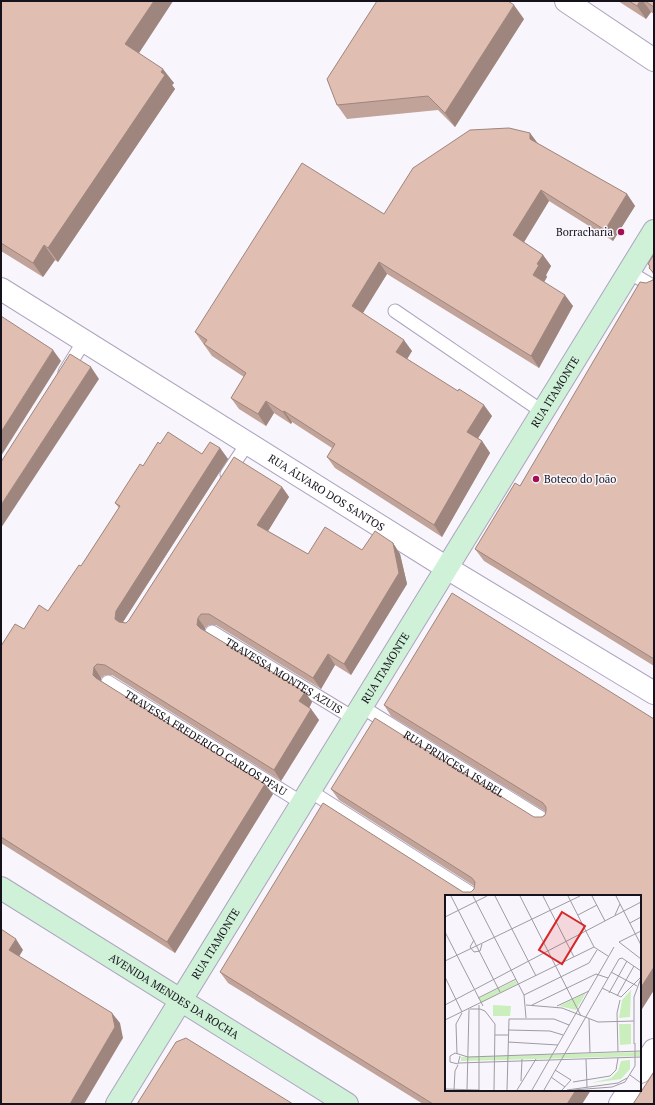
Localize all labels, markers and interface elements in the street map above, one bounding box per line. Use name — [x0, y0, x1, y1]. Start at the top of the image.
place label: Borracharia — [556, 225, 613, 239]
marker: Borracharia — [616, 227, 626, 237]
street label: RUA ITAMONTE — [528, 354, 582, 430]
street label: RUA ÁLVARO DOS SANTOS — [266, 451, 387, 534]
place label: Boteco do João — [544, 472, 616, 486]
marker: Boteco do João — [531, 474, 541, 484]
street label: RUA ITAMONTE — [358, 630, 412, 706]
street label: TRAVESSA MONTES AZUIS — [223, 635, 345, 717]
street label: TRAVESSA FREDERICO CARLOS PFAU — [122, 687, 290, 799]
street label: RUA PRINCESA ISABEL — [401, 727, 507, 800]
inset map — [445, 895, 641, 1091]
street label: RUA ITAMONTE — [188, 906, 243, 982]
street label: AVENIDA MENDES DA ROCHA — [106, 950, 242, 1042]

